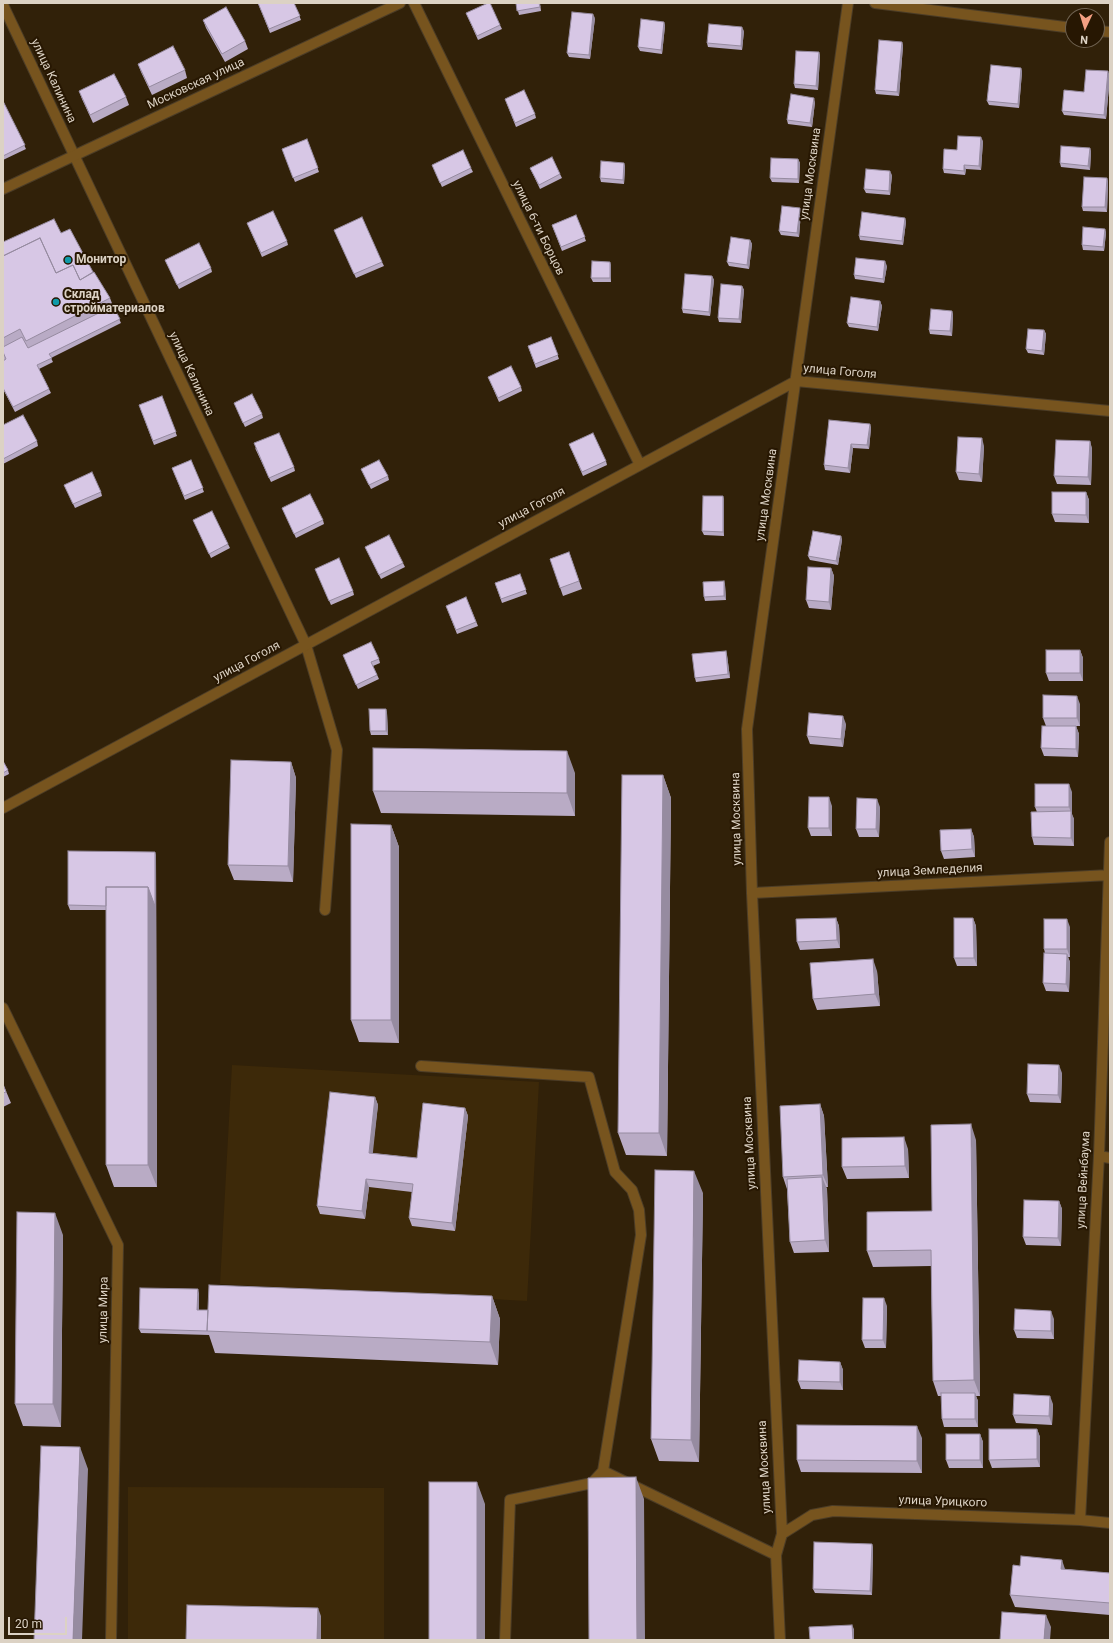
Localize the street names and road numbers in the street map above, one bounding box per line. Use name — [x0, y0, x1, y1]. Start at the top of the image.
street label: улица Калинина — [27, 37, 79, 125]
street label: Московская улица — [145, 55, 247, 113]
street label: улица Москвина — [797, 127, 825, 221]
street label: улица 6-ти Борцов — [509, 178, 567, 278]
street label: улица Калинина — [165, 330, 217, 418]
street label: улица Гоголя — [803, 362, 877, 382]
street label: улица Москвина — [753, 448, 781, 542]
street label: улица Гоголя — [496, 484, 568, 532]
street label: улица Гоголя — [211, 638, 283, 686]
street label: улица Москвина — [729, 772, 745, 866]
street label: улица Земледелия — [877, 861, 983, 881]
street label: улица Москвина — [740, 1096, 760, 1190]
street label: улица Вейнбаума — [1074, 1131, 1094, 1229]
street label: улица Мира — [96, 1277, 112, 1343]
street label: улица Москвина — [755, 1420, 775, 1514]
street label: улица Урицкого — [898, 1493, 988, 1511]

